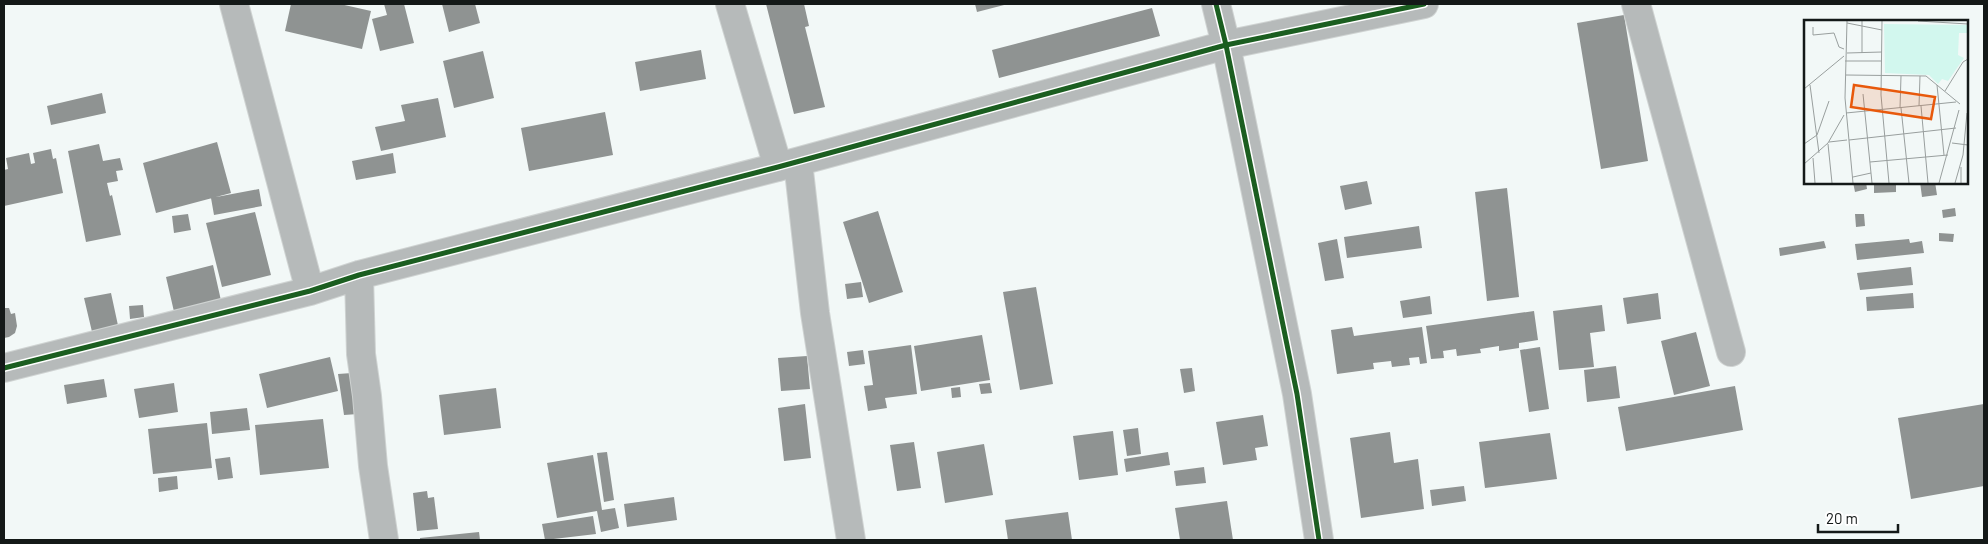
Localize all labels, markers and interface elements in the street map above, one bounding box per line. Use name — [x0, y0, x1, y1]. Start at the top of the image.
inset map — [1804, 20, 1968, 184]
scale bar — [1818, 502, 1898, 534]
text: 20 m — [1826, 509, 1858, 527]

